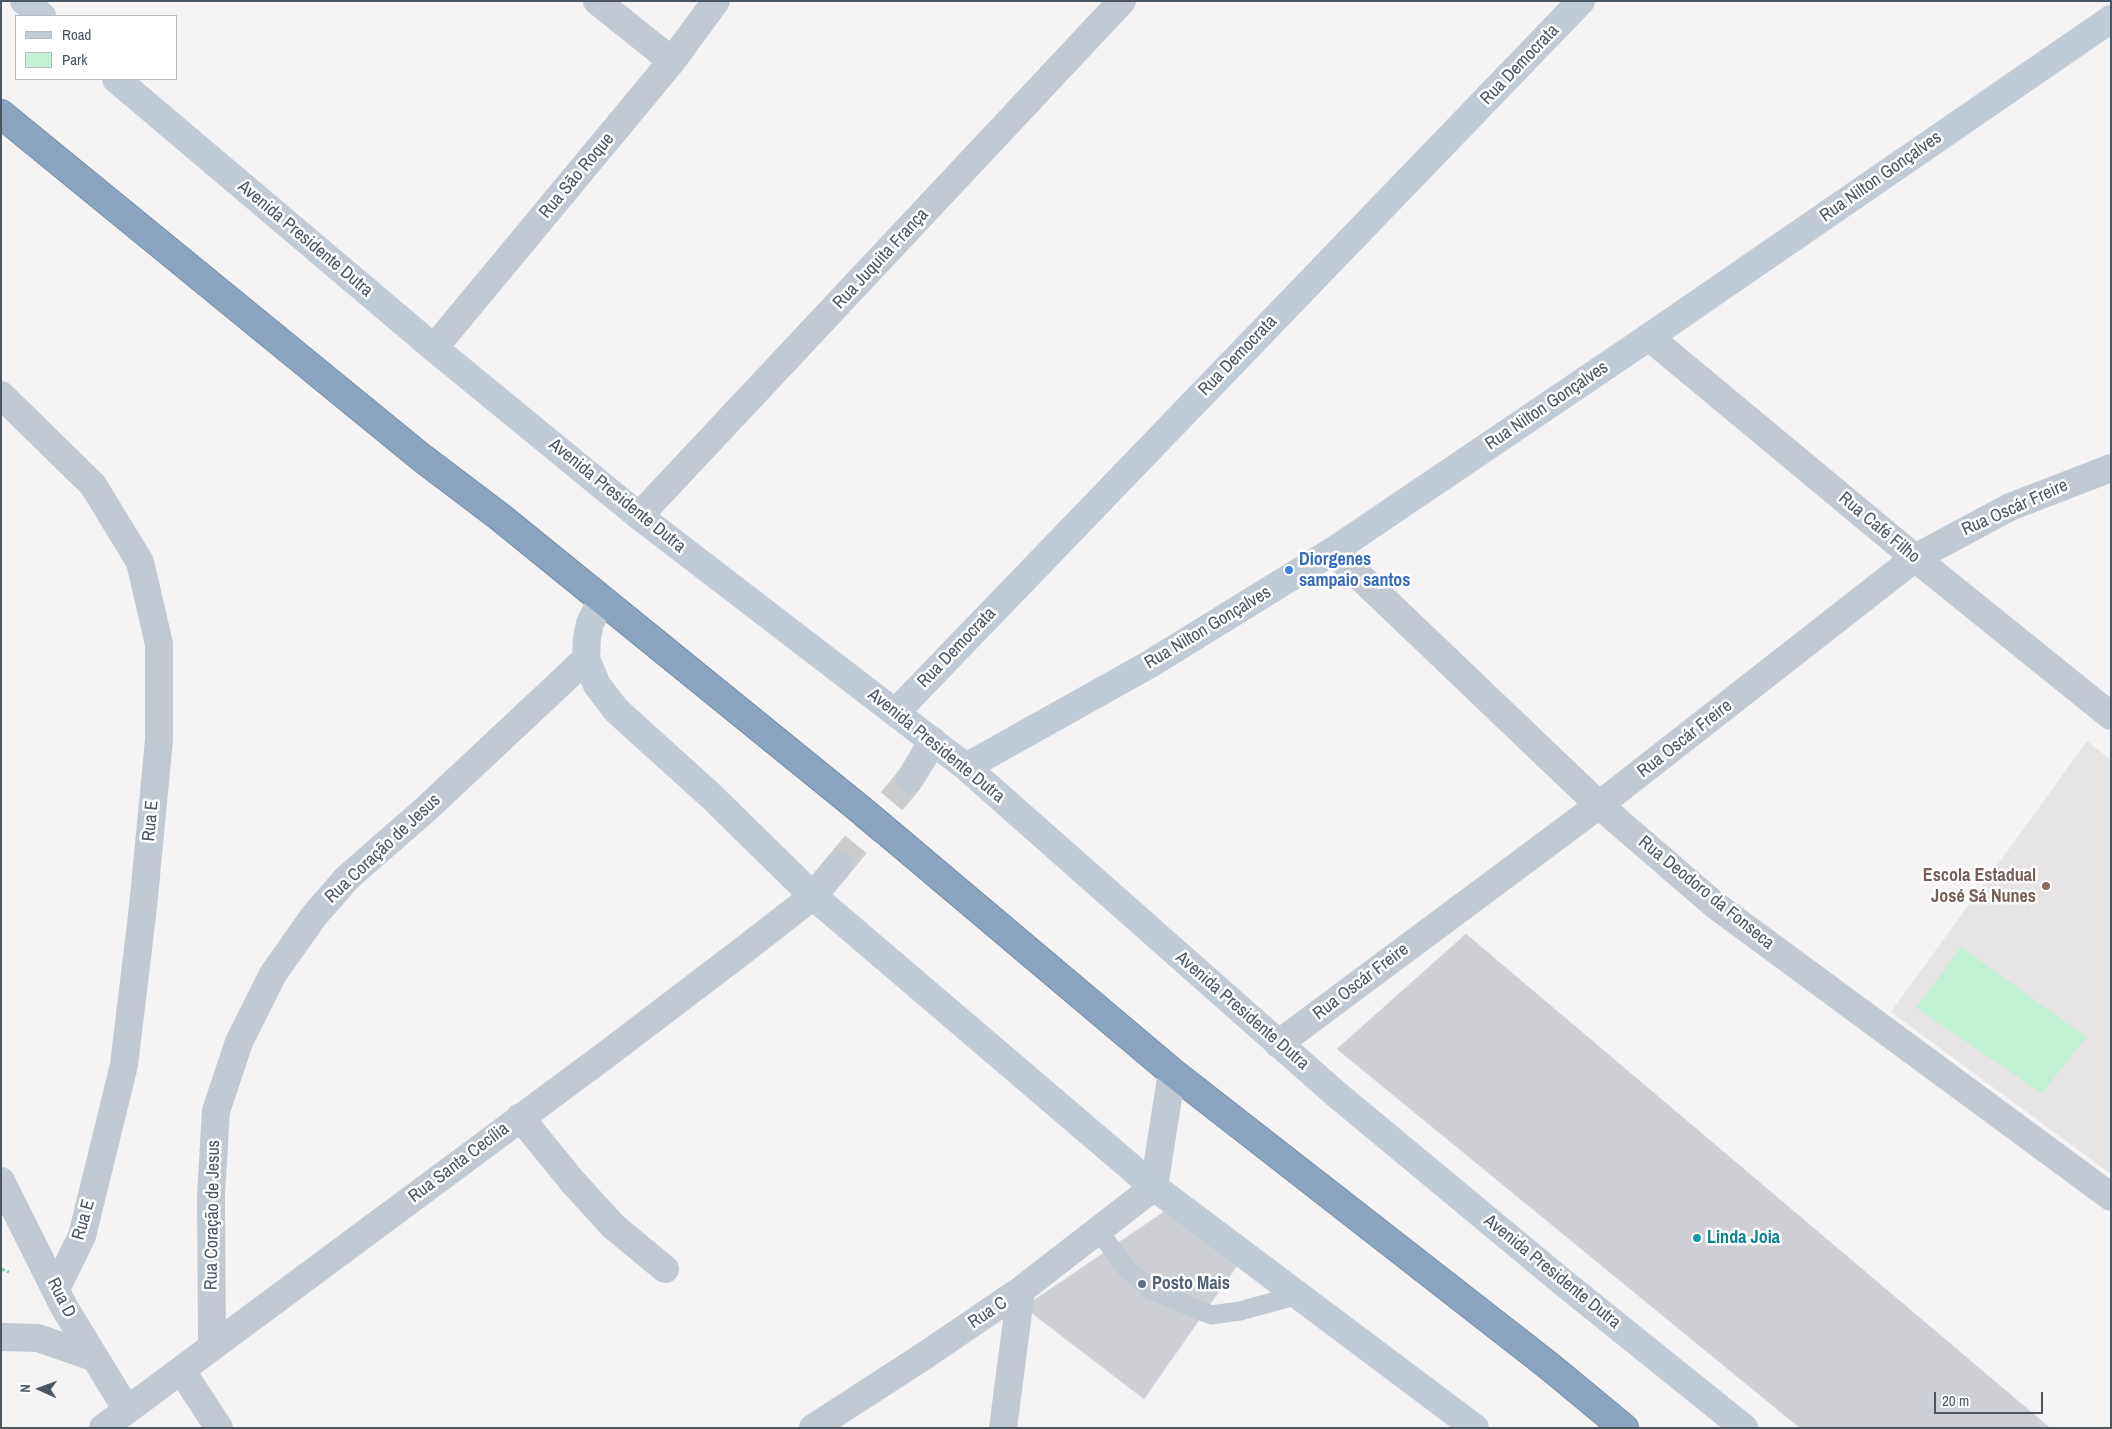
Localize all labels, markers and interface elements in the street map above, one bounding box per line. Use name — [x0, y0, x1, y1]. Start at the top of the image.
legend — [15, 15, 178, 80]
street label: Rua Democrata — [1476, 20, 1564, 110]
text: Road — [62, 24, 91, 45]
text: Park — [62, 49, 87, 70]
street label: Rua Nilton Gonçalves — [1816, 127, 1946, 227]
street label: Rua São Roque — [535, 129, 619, 223]
street label: Avenida Presidente Dutra — [233, 176, 377, 302]
street label: Rua Juquita França — [829, 204, 933, 314]
street label: Rua Democrata — [1194, 311, 1282, 401]
street label: Rua Nilton Gonçalves — [1481, 357, 1613, 455]
street label: Avenida Presidente Dutra — [544, 434, 690, 558]
street label: Rua Oscár Freire — [1959, 475, 2071, 541]
street label: Rua Café Filho — [1834, 488, 1924, 568]
place label: Diorgenes sampaio santos — [1299, 549, 1411, 592]
marker: Diorgenes sampaio santos — [1283, 564, 1295, 576]
street label: Rua Nilton Gonçalves — [1141, 582, 1275, 674]
street label: Rua Democrata — [913, 603, 1001, 693]
street label: Avenida Presidente Dutra — [863, 684, 1009, 808]
street label: Rua Oscár Freire — [1633, 695, 1737, 783]
street label: Rua Coração de Jesus — [321, 790, 445, 908]
street label: Rua E — [138, 800, 164, 842]
street label: Rua Deodoro da Fonseca — [1634, 832, 1778, 954]
place label: Escola Estadual José Sá Nunes — [1923, 865, 2036, 908]
marker: Escola Estadual José Sá Nunes — [2040, 880, 2052, 892]
street label: Rua Oscár Freire — [1309, 939, 1413, 1025]
street label: Avenida Presidente Dutra — [1171, 947, 1313, 1075]
street label: Rua Santa Cecília — [405, 1118, 513, 1208]
street label: Rua Coração de Jesus — [201, 1140, 225, 1290]
street label: Rua E — [68, 1197, 100, 1243]
street label: Avenida Presidente Dutra — [1479, 1210, 1625, 1334]
place label: Linda Joia — [1707, 1227, 1780, 1249]
marker: Linda Joia — [1691, 1232, 1703, 1244]
place label: Posto Mais — [1152, 1273, 1230, 1295]
street label: Rua D — [42, 1274, 80, 1322]
marker: Posto Mais — [1136, 1278, 1148, 1290]
street label: Rua C — [965, 1292, 1011, 1334]
north arrow — [15, 1364, 65, 1414]
scale bar — [1937, 1382, 2046, 1414]
text: N — [16, 1384, 34, 1393]
text: 20 m — [1942, 1390, 1969, 1411]

